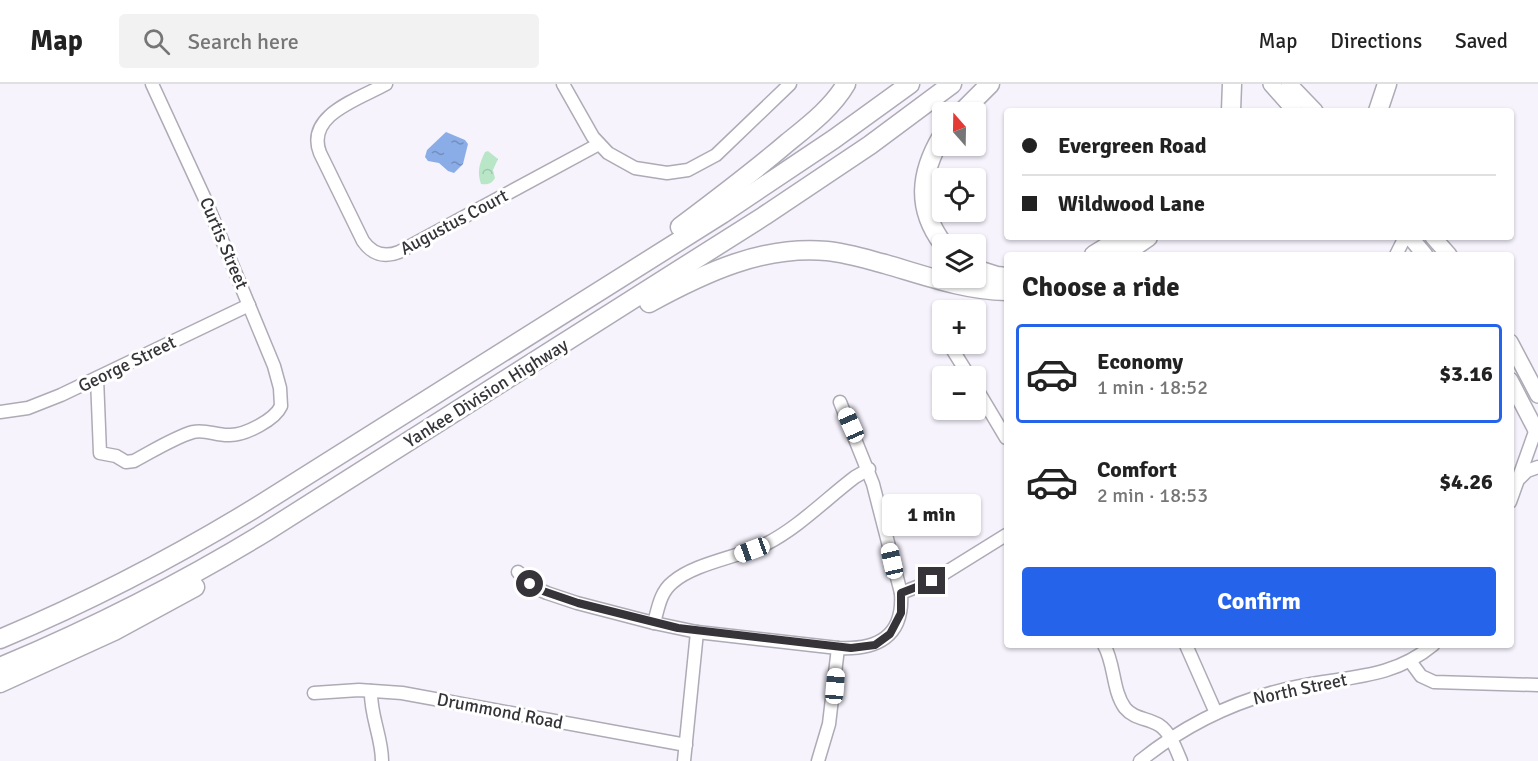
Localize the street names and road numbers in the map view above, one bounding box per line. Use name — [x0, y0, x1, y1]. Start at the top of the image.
street label: Augustus Court — [396, 184, 512, 260]
street label: Curtis Street — [195, 194, 253, 292]
street label: George Street — [75, 331, 179, 397]
street label: Yankee Division Highway — [400, 333, 573, 452]
street label: North Street — [1251, 668, 1349, 710]
street label: Drummond Road — [435, 688, 565, 734]

